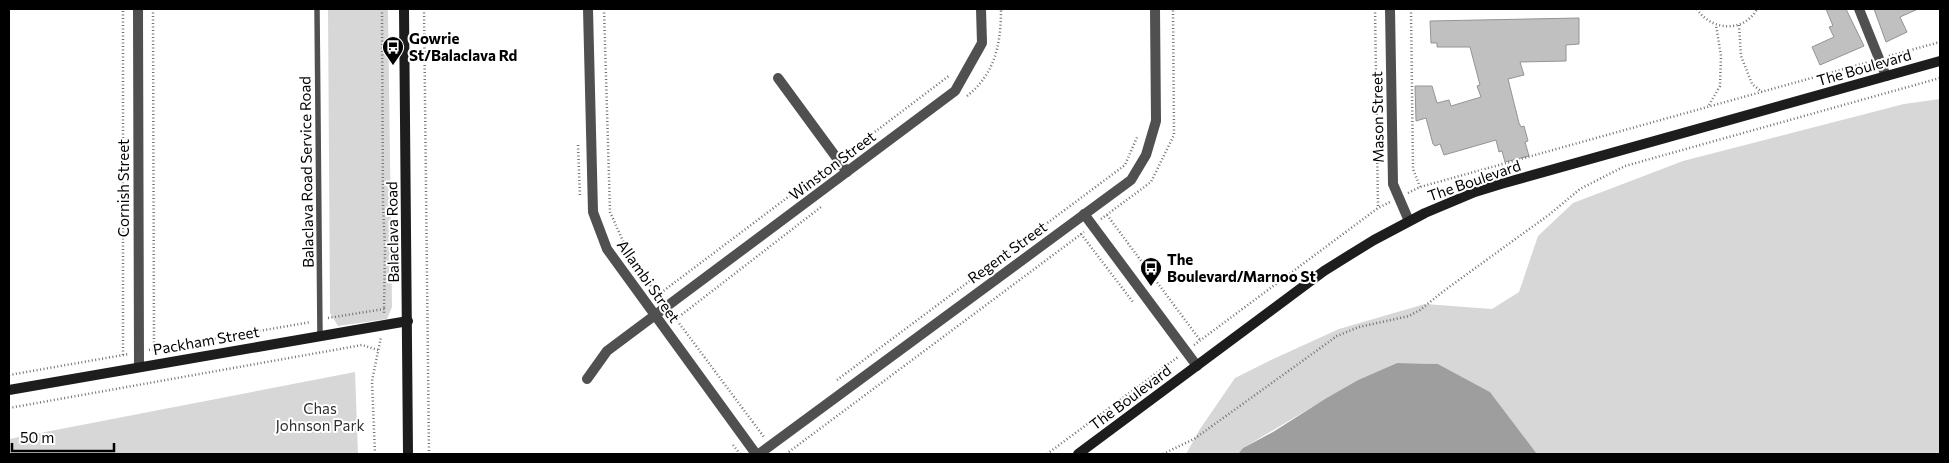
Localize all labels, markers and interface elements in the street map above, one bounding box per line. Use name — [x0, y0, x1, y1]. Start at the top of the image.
place label: Gowrie St/Balaclava Rd — [409, 29, 517, 64]
bus stop icon: Gowrie St/Balaclava Rd — [381, 35, 405, 66]
street label: The Boulevard — [1815, 45, 1913, 89]
street label: Mason Street — [1367, 71, 1387, 163]
street label: Balaclava Road Service Road — [295, 76, 317, 268]
street label: Winston Street — [785, 127, 879, 203]
street label: Cornish Street — [114, 139, 132, 237]
street label: The Boulevard — [1425, 156, 1523, 204]
street label: Balaclava Road — [382, 181, 402, 283]
street label: Regent Street — [964, 217, 1050, 287]
street label: Allambi Street — [614, 236, 684, 326]
place label: The Boulevard/Marnoo St — [1167, 250, 1316, 285]
bus stop icon: The Boulevard/Marnoo St — [1139, 256, 1163, 287]
street label: Packham Street — [151, 322, 261, 358]
street label: The Boulevard — [1086, 361, 1174, 433]
park label: Chas Johnson Park — [275, 399, 365, 434]
scale bar — [12, 420, 115, 452]
text: 50 m — [20, 428, 54, 446]

